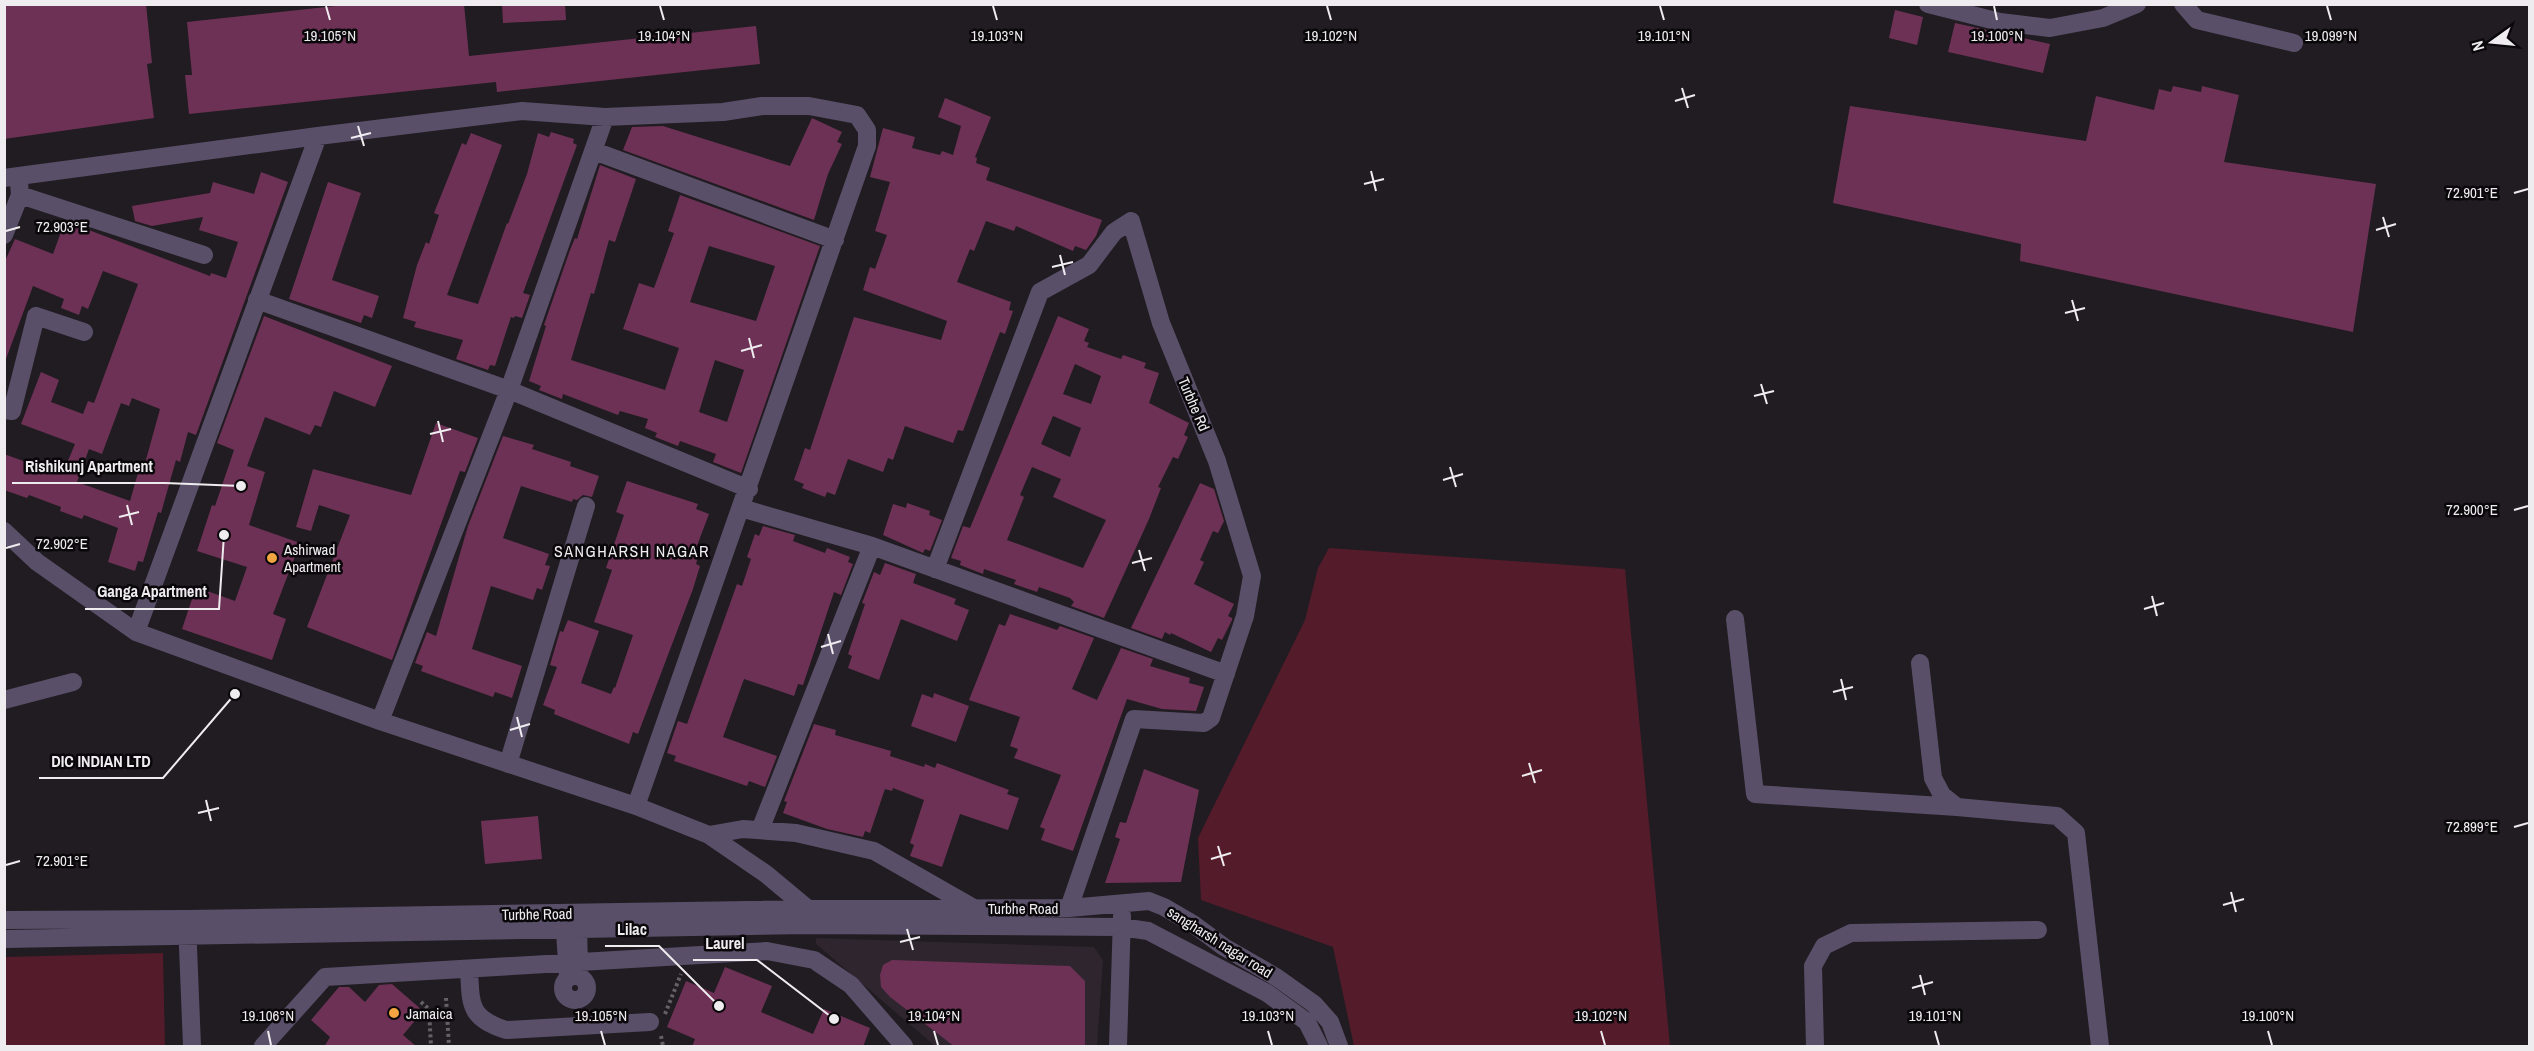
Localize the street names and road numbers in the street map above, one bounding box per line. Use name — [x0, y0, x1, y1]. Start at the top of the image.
street label: Turbhe Rd — [1173, 374, 1215, 434]
street label: Turbhe Road — [988, 898, 1058, 919]
street label: sangharsh nagar road — [1163, 901, 1277, 983]
street label: Turbhe Road — [501, 903, 573, 925]

